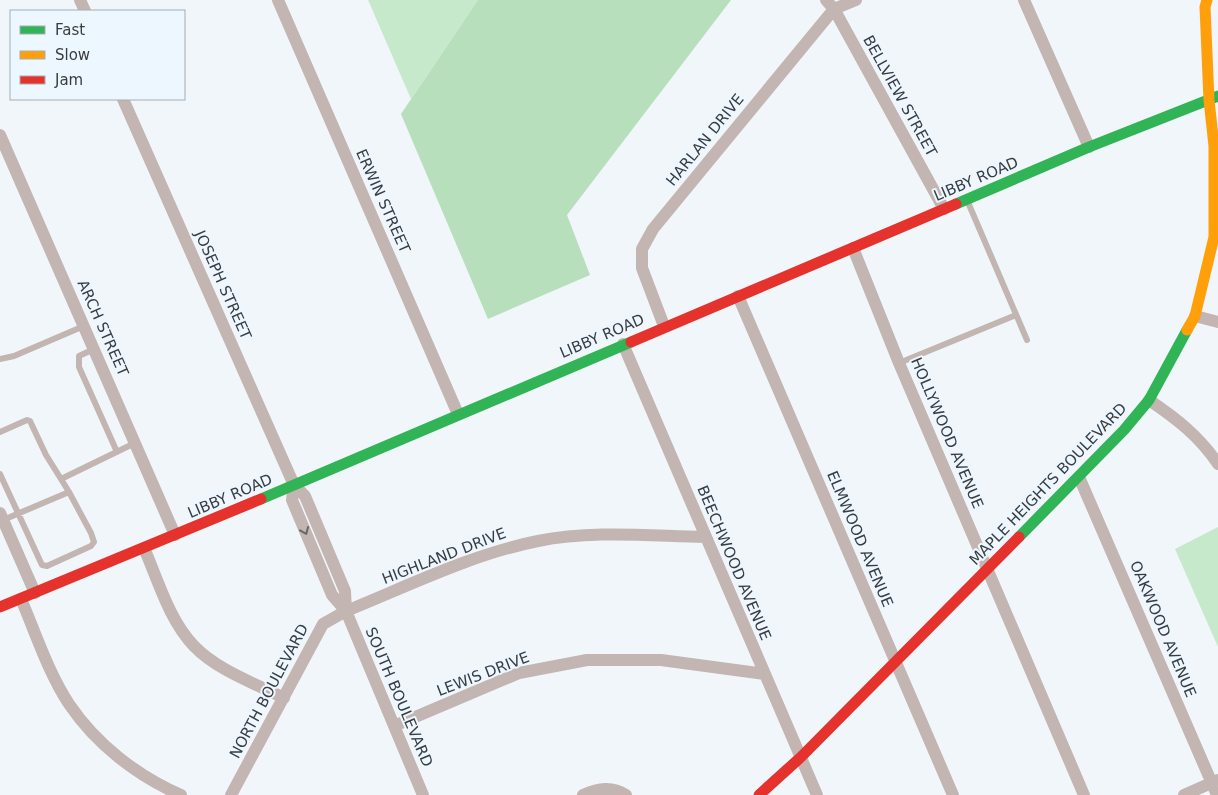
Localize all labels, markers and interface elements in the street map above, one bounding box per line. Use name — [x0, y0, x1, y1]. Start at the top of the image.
legend — [10, 10, 185, 100]
text: Fast — [55, 21, 85, 39]
street label: BELLVIEW STREET — [859, 32, 941, 160]
text: Slow — [55, 46, 90, 64]
text: Jam — [54, 71, 83, 89]
street label: HARLAN DRIVE — [662, 90, 748, 190]
street label: ERWIN STREET — [352, 146, 414, 256]
street label: LIBBY ROAD — [931, 153, 1021, 205]
street label: JOSEPH STREET — [190, 227, 255, 343]
street label: ARCH STREET — [74, 277, 133, 380]
street label: LIBBY ROAD — [557, 310, 647, 362]
street label: HOLLYWOOD AVENUE — [907, 355, 987, 511]
street label: MAPLE HEIGHTS BOULEVARD — [966, 399, 1130, 569]
street label: ELMWOOD AVENUE — [823, 468, 897, 610]
street label: LIBBY ROAD — [185, 470, 275, 522]
street label: BEECHWOOD AVENUE — [693, 483, 775, 643]
street label: HIGHLAND DRIVE — [380, 524, 508, 588]
one-way arrow — [298, 526, 309, 535]
street label: OAKWOOD AVENUE — [1126, 558, 1200, 700]
street label: NORTH BOULEVARD — [226, 621, 312, 761]
street label: SOUTH BOULEVARD — [361, 625, 437, 769]
street label: LEWIS DRIVE — [434, 648, 532, 700]

